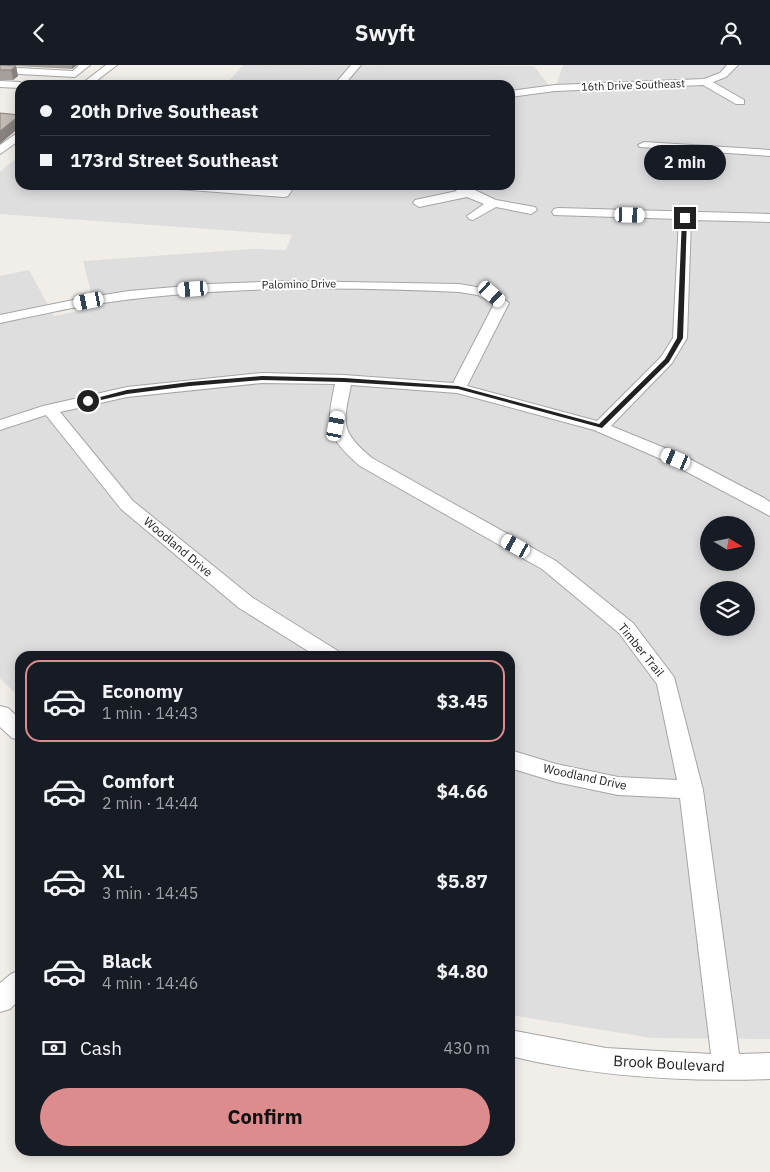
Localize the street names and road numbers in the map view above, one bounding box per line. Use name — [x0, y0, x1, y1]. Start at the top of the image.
street label: 16th Drive Southeast — [581, 76, 685, 94]
street label: Palomino Drive — [262, 276, 336, 292]
street label: Woodland Drive — [141, 514, 216, 580]
street label: Timber Trail — [615, 620, 668, 679]
street label: Woodland Drive — [542, 760, 629, 793]
street label: Brook Boulevard — [613, 1051, 725, 1076]

